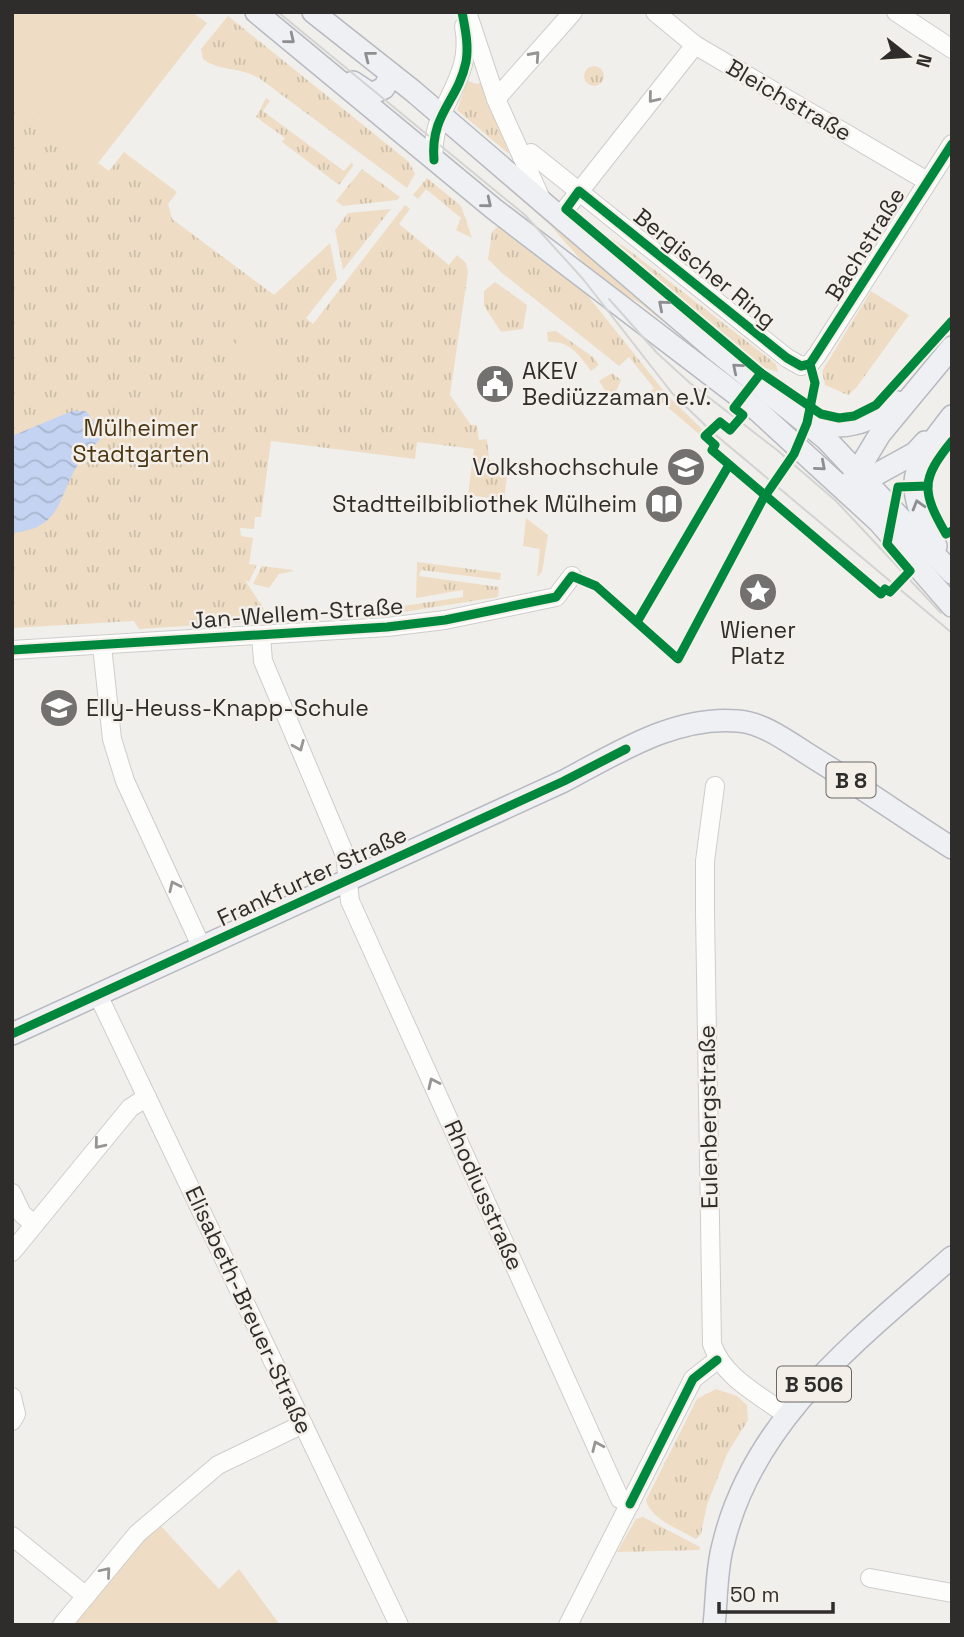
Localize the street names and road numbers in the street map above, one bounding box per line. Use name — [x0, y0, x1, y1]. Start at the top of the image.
street label: Bleichstraße — [721, 52, 857, 148]
street label: Bachstraße — [818, 182, 912, 306]
street label: Bergischer Ring — [628, 201, 782, 335]
street label: Jan-Wellem-Straße — [190, 591, 404, 635]
road number: B 8 — [826, 762, 876, 798]
street label: Frankfurter Straße — [212, 819, 412, 933]
street label: Eulenbergstraße — [691, 1025, 725, 1209]
street label: Rhodiusstraße — [437, 1115, 531, 1275]
street label: Elisabeth-Breuer-Straße — [178, 1181, 320, 1439]
road number: B 506 — [777, 1366, 851, 1402]

